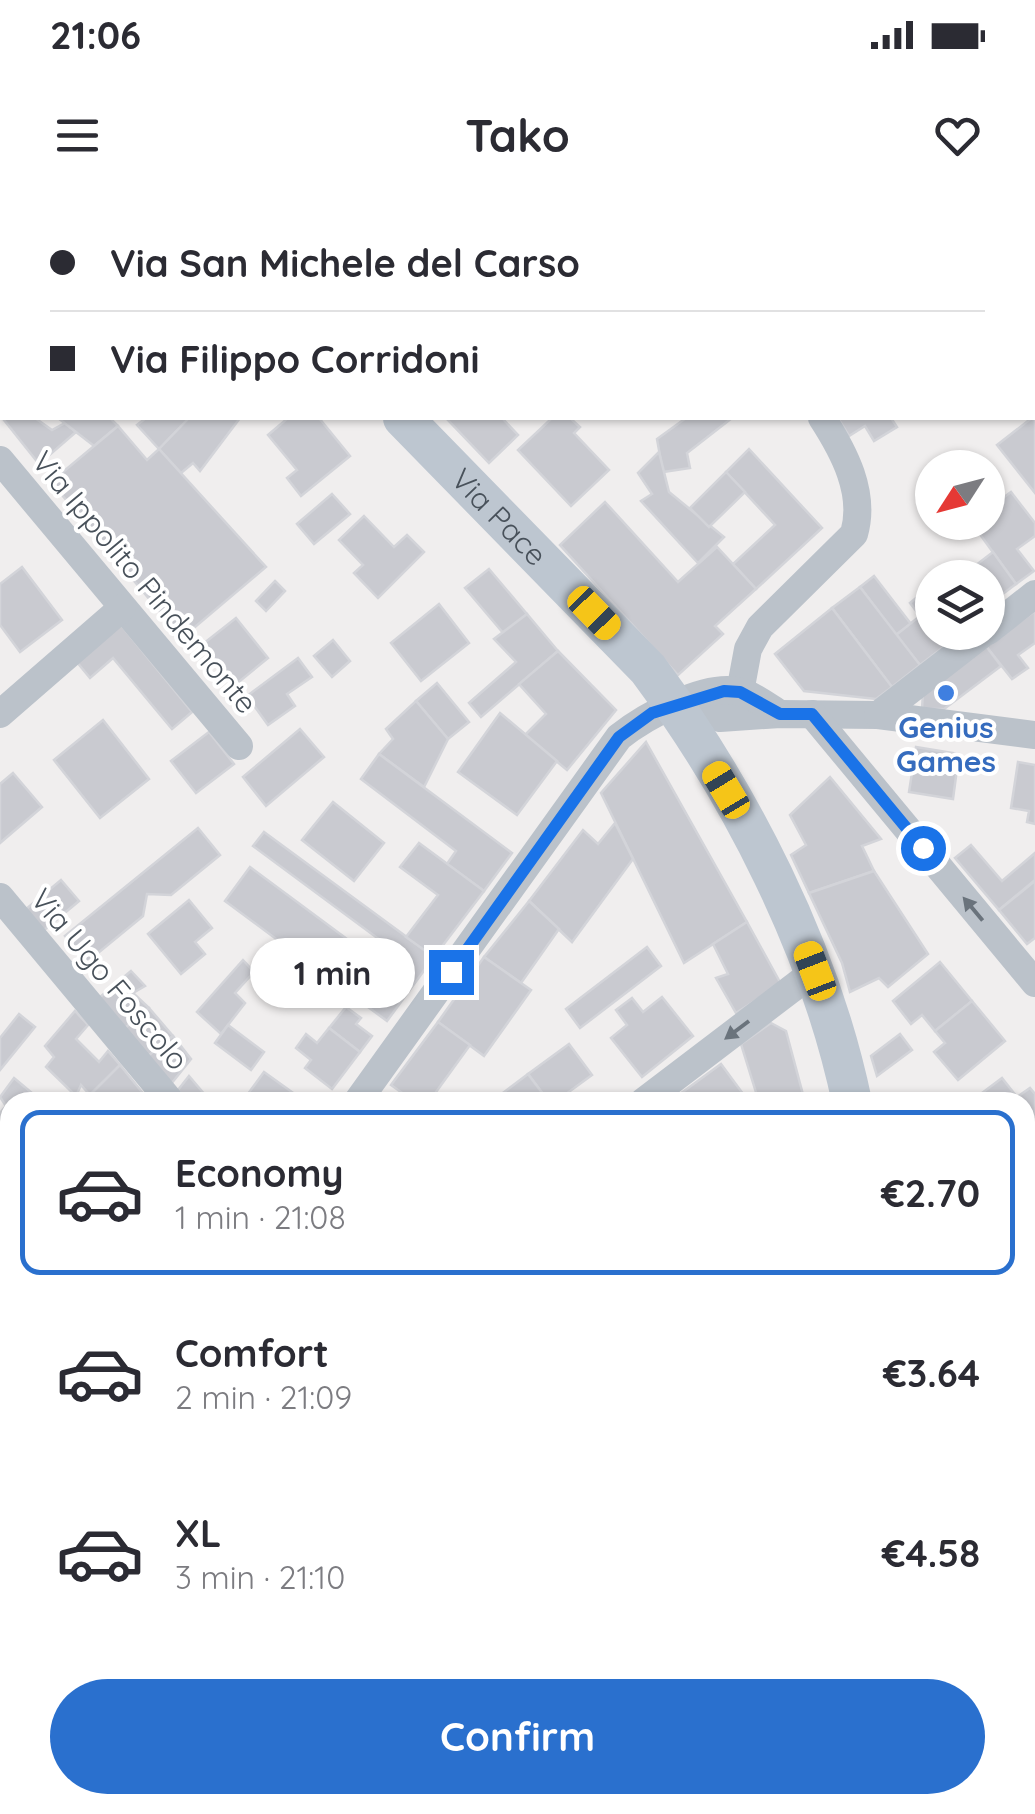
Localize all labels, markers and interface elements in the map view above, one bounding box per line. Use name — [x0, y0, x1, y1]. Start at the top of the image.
text: 21:06 — [50, 11, 141, 59]
text: Tako — [465, 107, 570, 163]
icon: menu — [50, 108, 105, 163]
icon: heart — [930, 108, 985, 163]
text: Via San Michele del Carso — [110, 239, 580, 287]
text: Via Filippo Corridoni — [110, 335, 480, 383]
street label: Via Ippolito Pindemonte — [24, 443, 266, 721]
north arrow — [915, 450, 1005, 540]
map controls — [915, 450, 1005, 650]
street label: Via Pace — [443, 460, 555, 573]
button: layers — [915, 560, 1005, 650]
car — [562, 581, 626, 645]
marker: Genius Games — [935, 682, 957, 704]
place label: Genius Games — [896, 708, 996, 780]
car — [698, 757, 754, 823]
route start — [901, 826, 946, 871]
street label: Via Ugo Foscolo — [23, 880, 197, 1078]
one-way arrow — [962, 896, 984, 921]
callout: 1 min — [251, 937, 416, 1007]
car — [790, 938, 840, 1004]
route end — [429, 950, 474, 995]
text: 1 min — [294, 953, 371, 993]
one-way arrow — [724, 1019, 750, 1040]
icon: car — [55, 1148, 145, 1238]
text: Economy — [175, 1149, 344, 1197]
text: €2.70 — [881, 1169, 980, 1217]
text: 1 min · 21:08 — [175, 1197, 346, 1237]
icon: car — [55, 1328, 145, 1418]
text: Comfort — [175, 1329, 329, 1377]
text: €3.64 — [883, 1349, 980, 1397]
text: 2 min · 21:09 — [175, 1377, 352, 1417]
icon: car — [55, 1508, 145, 1598]
text: XL — [175, 1509, 221, 1557]
text: €4.58 — [882, 1529, 980, 1577]
text: 3 min · 21:10 — [175, 1557, 345, 1597]
button: Confirm — [50, 1679, 985, 1794]

